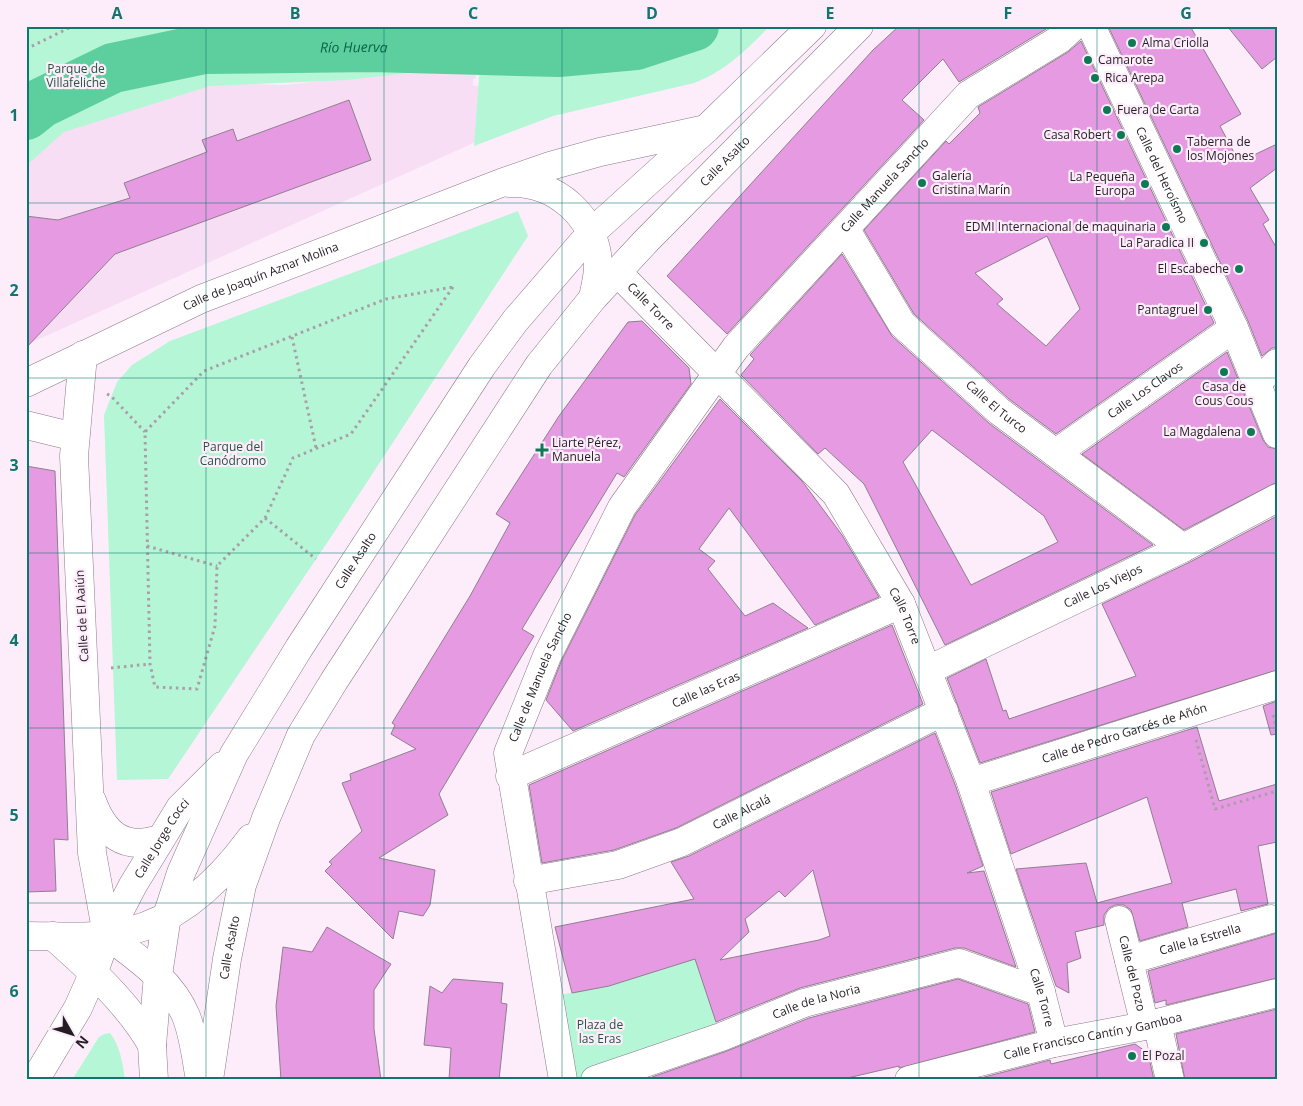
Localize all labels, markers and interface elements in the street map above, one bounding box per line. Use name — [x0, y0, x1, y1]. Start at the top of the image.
text: A — [111, 2, 123, 24]
text: B — [290, 2, 300, 24]
text: C — [468, 2, 478, 24]
text: D — [646, 2, 658, 24]
text: E — [826, 2, 835, 24]
text: F — [1004, 2, 1012, 24]
text: G — [1180, 2, 1192, 24]
place label: Alma Criolla — [1142, 34, 1209, 51]
water label: Río Huerva — [320, 37, 388, 57]
marker: Alma Criolla — [1126, 37, 1138, 49]
place label: Camarote — [1098, 51, 1153, 68]
marker: Camarote — [1082, 54, 1094, 66]
park label: Parque de Villafeliche — [46, 60, 106, 91]
place label: Rica Arepa — [1105, 69, 1164, 86]
marker: Rica Arepa — [1089, 72, 1101, 84]
place label: Fuera de Carta — [1117, 101, 1199, 118]
text: 1 — [9, 104, 19, 126]
marker: Fuera de Carta — [1101, 104, 1113, 116]
street label: Calle del Heroísmo — [1132, 124, 1192, 226]
place label: Casa Robert — [1043, 126, 1111, 143]
marker: Casa Robert — [1115, 129, 1127, 141]
street label: Calle Asalto — [696, 132, 753, 190]
place label: Taberna de los Mojones — [1187, 133, 1254, 164]
street label: Calle Manuela Sancho — [836, 134, 932, 236]
marker: Taberna de los Mojones — [1171, 143, 1183, 155]
place label: Galería Cristina Marín — [932, 167, 1010, 198]
place label: La Pequeña Europa — [1070, 168, 1135, 199]
marker: Galería Cristina Marín — [916, 177, 928, 189]
marker: La Pequeña Europa — [1139, 178, 1151, 190]
place label: EDMI Internacional de maquinaria — [965, 218, 1156, 235]
marker: EDMI Internacional de maquinaria — [1160, 221, 1172, 233]
place label: La Paradica II — [1120, 234, 1194, 251]
marker: La Paradica II — [1198, 237, 1210, 249]
street label: Calle de Joaquín Aznar Molina — [180, 238, 341, 315]
place label: El Escabeche — [1157, 260, 1229, 277]
marker: El Escabeche — [1233, 263, 1245, 275]
street label: Calle Torre — [624, 278, 679, 334]
text: 2 — [9, 279, 19, 301]
place label: Pantagruel — [1137, 301, 1198, 318]
marker: Pantagruel — [1202, 304, 1214, 316]
street label: Calle Los Clavos — [1104, 357, 1186, 422]
marker: Casa de Cous Cous — [1218, 366, 1230, 378]
street label: Calle El Turco — [962, 376, 1031, 437]
place label: Casa de Cous Cous — [1195, 378, 1254, 409]
place label: La Magdalena — [1163, 423, 1241, 440]
marker: La Magdalena — [1245, 426, 1257, 438]
place label: Liarte Pérez, Manuela — [552, 434, 621, 465]
park label: Parque del Canódromo — [200, 438, 266, 469]
marker: Liarte Pérez, Manuela — [536, 444, 548, 456]
text: 3 — [9, 454, 19, 476]
street label: Calle Asalto — [331, 529, 380, 592]
street label: Calle Los Viejos — [1061, 560, 1145, 612]
street label: Calle de El Aaiún — [71, 570, 92, 662]
street label: Calle Torre — [885, 584, 925, 647]
street label: Calle de Manuela Sancho — [504, 609, 576, 745]
text: 4 — [9, 629, 19, 651]
street label: Calle las Eras — [669, 667, 743, 712]
street label: Calle de Pedro Garcés de Añón — [1040, 699, 1209, 767]
street label: Calle Alcalá — [709, 790, 773, 833]
street label: Calle Jorge Cocci — [130, 795, 193, 881]
text: 5 — [9, 804, 19, 826]
street label: Calle Asalto — [215, 914, 244, 981]
street label: Calle la Estrella — [1157, 919, 1243, 959]
street label: Calle del Pozo — [1115, 934, 1150, 1013]
street label: Calle Torre — [1026, 966, 1059, 1029]
text: 6 — [9, 980, 19, 1002]
street label: Calle de la Noria — [770, 980, 862, 1023]
north arrow — [48, 1008, 98, 1058]
street label: Calle Francisco Cantín y Gamboa — [1002, 1008, 1184, 1064]
park label: Plaza de las Eras — [577, 1016, 623, 1047]
text: N — [72, 1032, 93, 1053]
place label: El Pozal — [1142, 1047, 1185, 1064]
marker: El Pozal — [1126, 1050, 1138, 1062]

